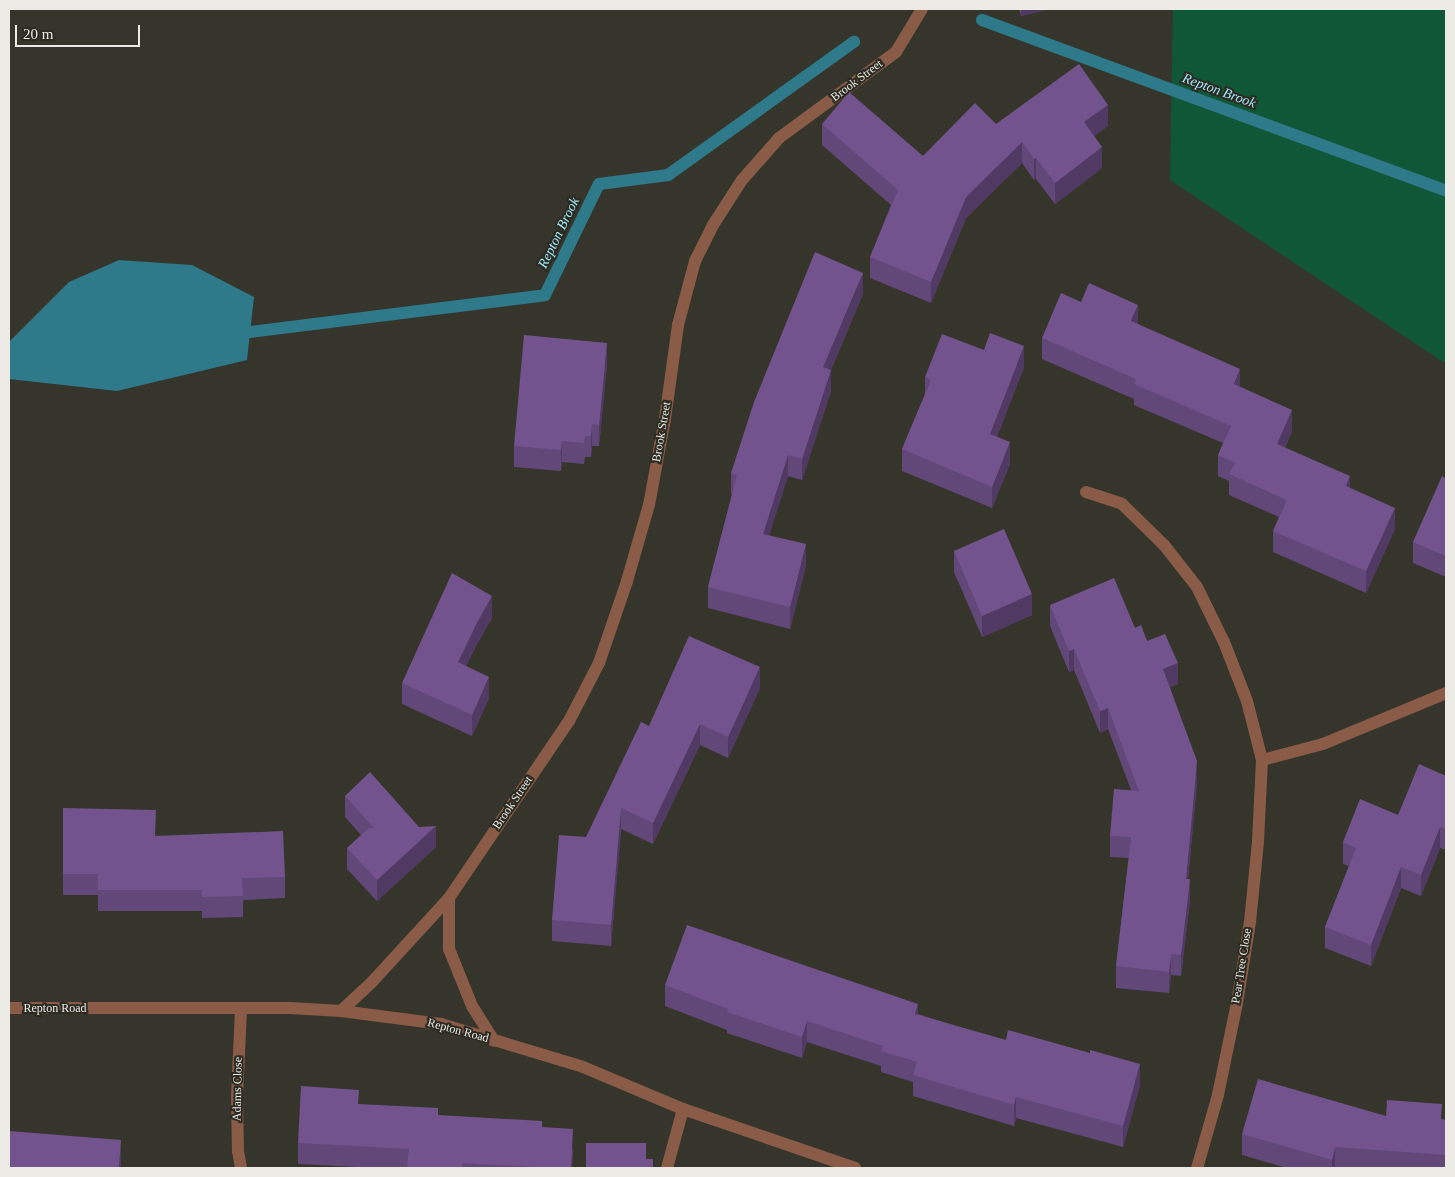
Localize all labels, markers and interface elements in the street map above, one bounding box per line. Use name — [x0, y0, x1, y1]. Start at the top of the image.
scale bar — [18, 15, 142, 47]
text: 20 m — [23, 26, 53, 42]
street label: Brook Street — [828, 57, 886, 105]
water label: Repton Brook — [1180, 70, 1258, 112]
water label: Repton Brook — [535, 195, 583, 271]
street label: Brook Street — [650, 401, 674, 463]
street label: Brook Street — [490, 774, 536, 832]
street label: Pear Tree Close — [1229, 927, 1255, 1005]
street label: Repton Road — [24, 1002, 86, 1016]
street label: Repton Road — [426, 1016, 490, 1046]
street label: Adams Close — [230, 1057, 246, 1121]

